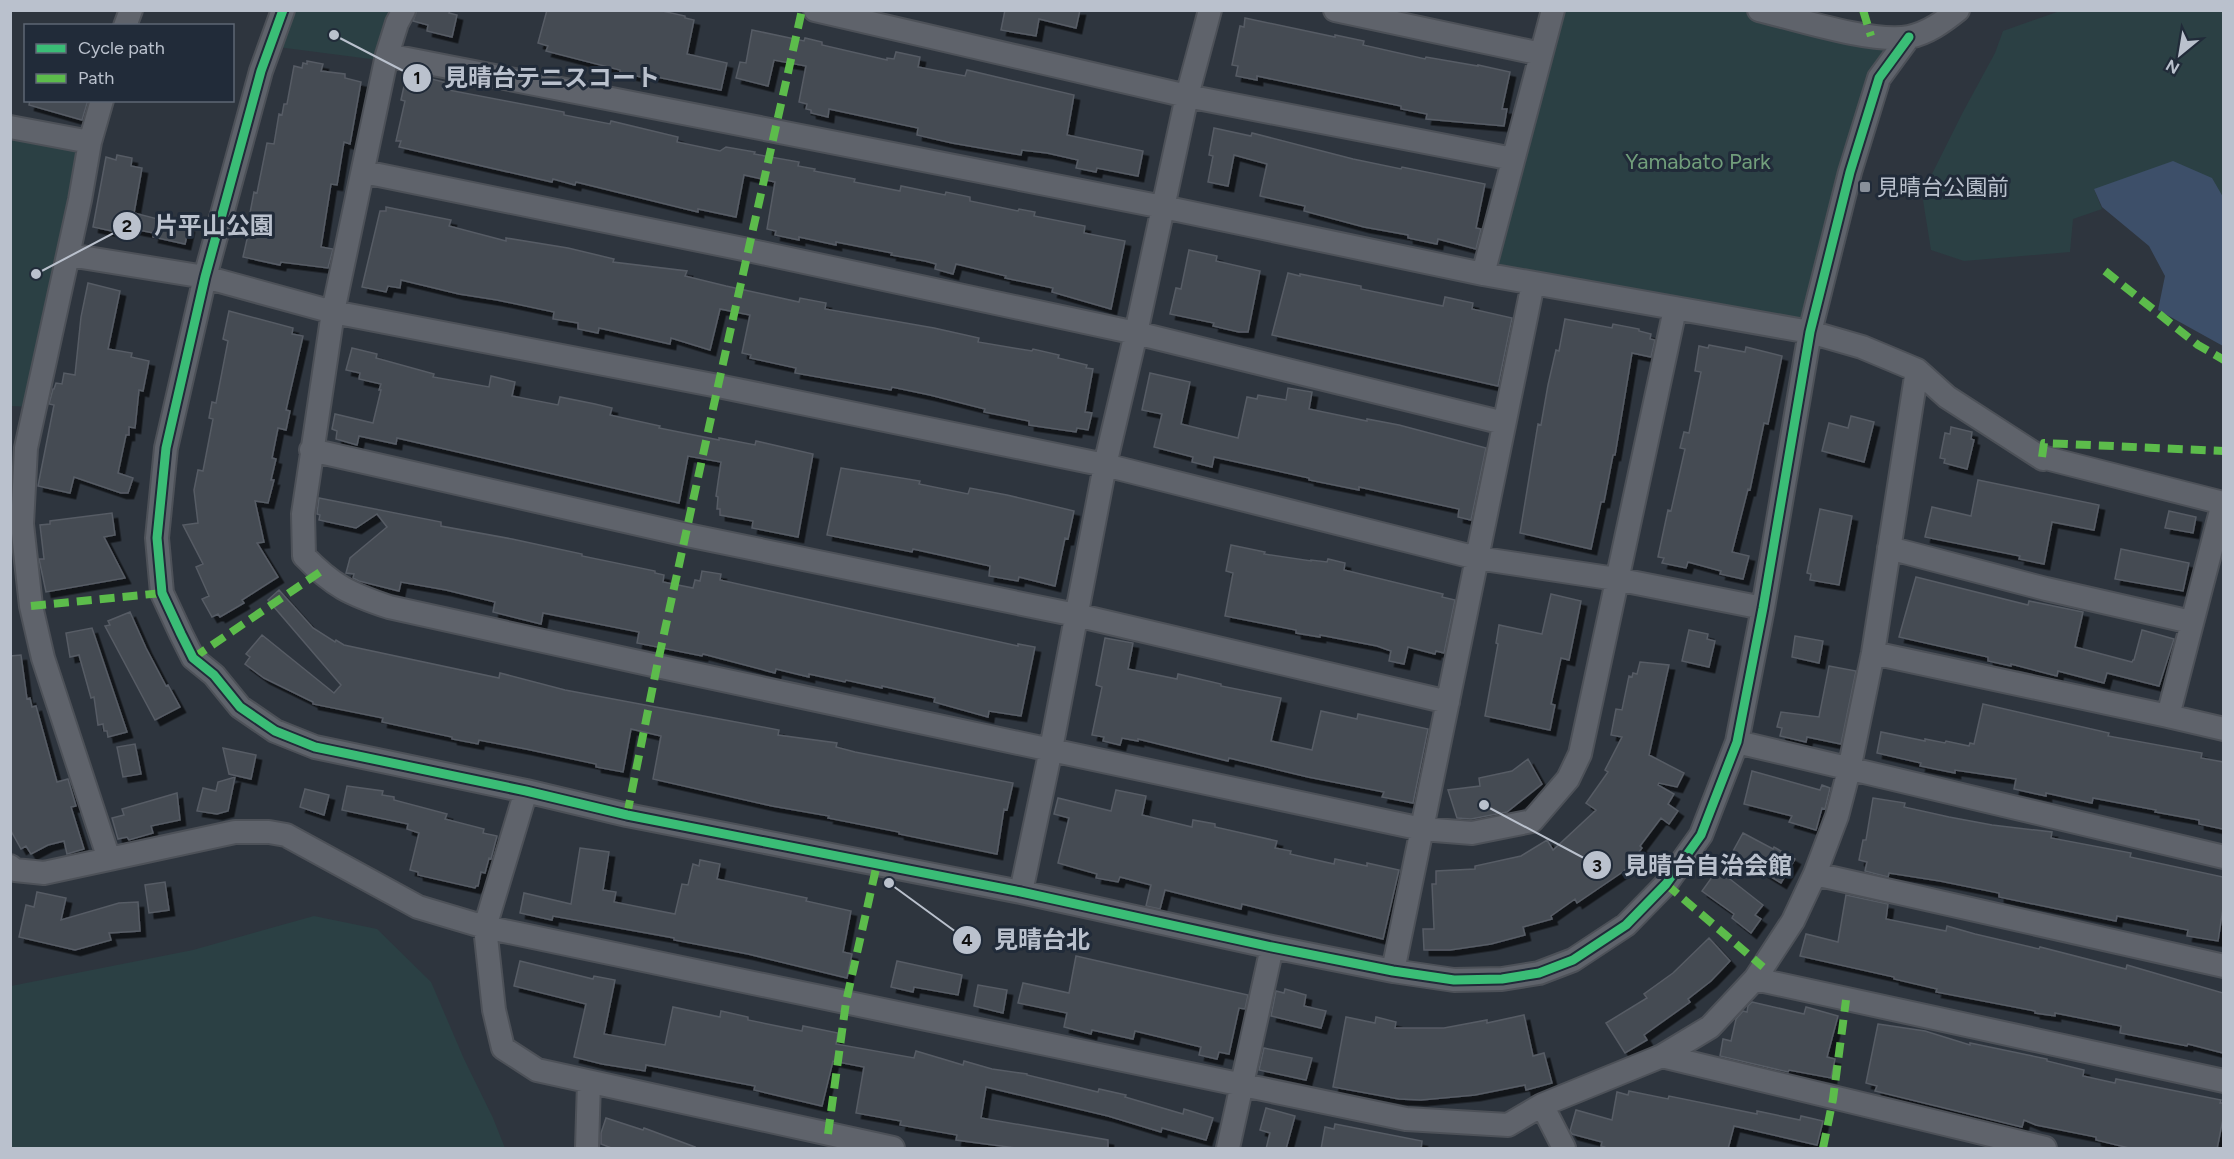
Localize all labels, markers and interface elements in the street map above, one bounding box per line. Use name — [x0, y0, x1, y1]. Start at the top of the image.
legend — [24, 24, 234, 102]
north arrow — [2150, 24, 2210, 84]
text: Cycle path — [78, 37, 165, 59]
text: N — [2163, 55, 2183, 78]
callout: 見晴台テニスコート — [402, 57, 672, 99]
text: 見晴台テニスコート — [444, 63, 660, 92]
text: Path — [78, 67, 114, 89]
text: 1 — [413, 67, 421, 89]
park label: Yamabato Park — [1625, 148, 1771, 175]
place label: 見晴台公園前 — [1877, 174, 2009, 201]
marker: 見晴台公園前 — [1858, 180, 1872, 194]
callout: 片平山公園 — [112, 205, 286, 247]
text: 片平山公園 — [154, 211, 274, 240]
text: 2 — [122, 215, 132, 237]
callout: 見晴台自治会館 — [1582, 844, 1804, 886]
text: 見晴台自治会館 — [1624, 851, 1792, 880]
text: 3 — [1592, 855, 1602, 877]
callout: 見晴台北 — [952, 919, 1102, 961]
text: 見晴台北 — [994, 925, 1090, 954]
text: 4 — [961, 929, 973, 951]

